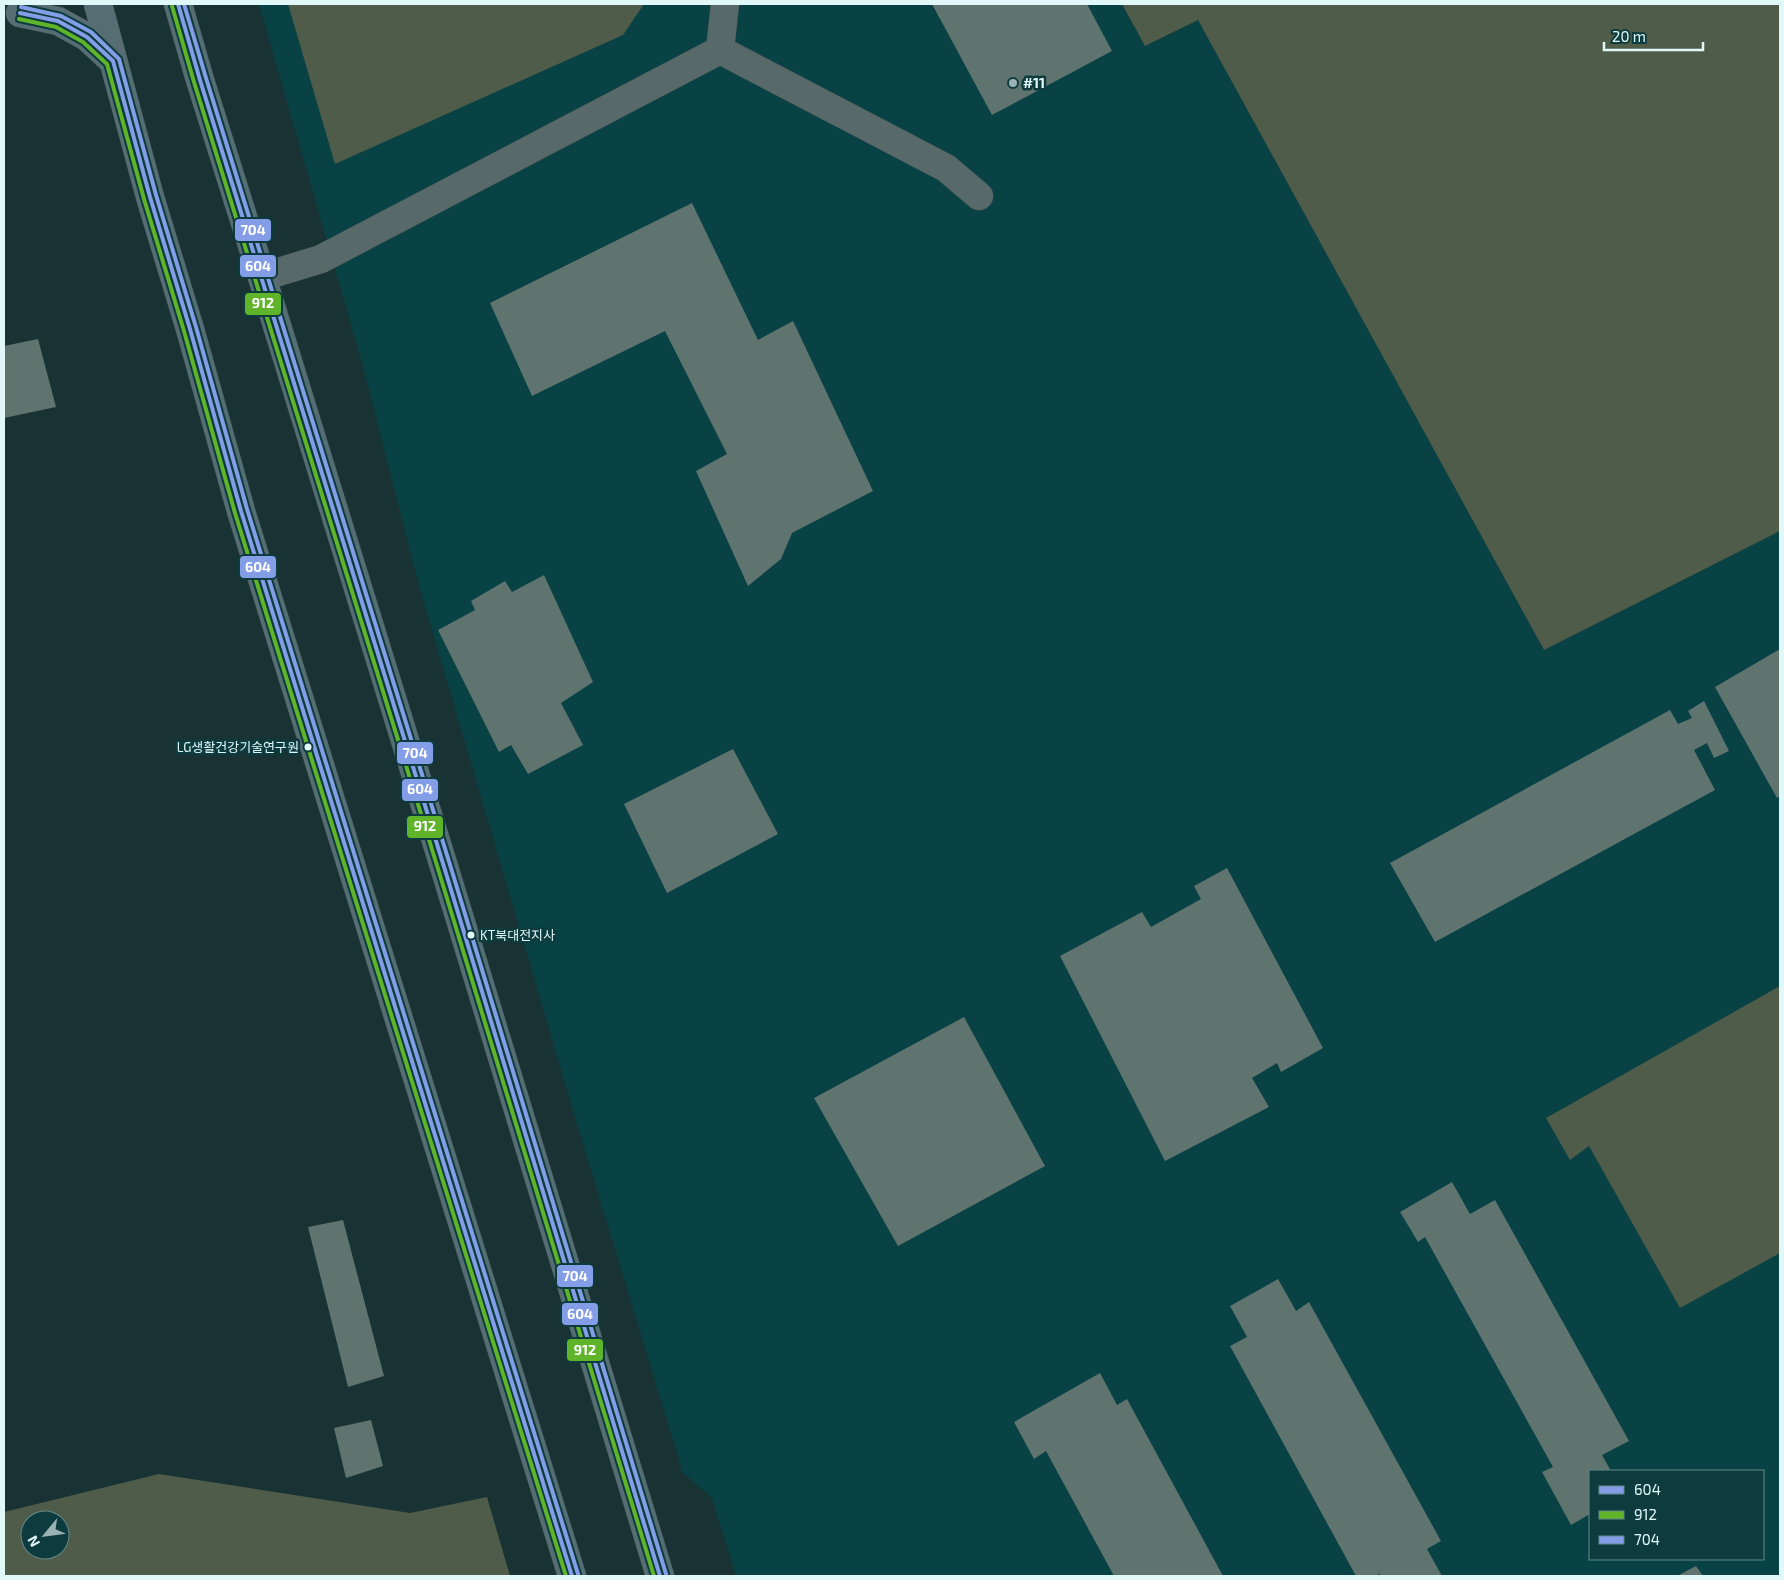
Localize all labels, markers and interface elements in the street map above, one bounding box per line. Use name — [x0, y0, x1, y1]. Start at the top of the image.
scale bar — [1604, 20, 1703, 52]
text: 20 m — [1612, 27, 1646, 45]
place label: #11 — [1023, 74, 1045, 91]
marker: #11 — [1007, 77, 1019, 89]
line badge: 704 — [234, 218, 272, 242]
text: 704 — [240, 221, 266, 238]
line badge: 604 — [239, 254, 277, 278]
text: 604 — [245, 257, 271, 274]
line badge: 912 — [244, 292, 282, 316]
text: 912 — [252, 294, 274, 311]
line badge: 604 — [239, 555, 277, 579]
text: 604 — [245, 558, 271, 575]
place label: LG생활건강기술연구원 — [177, 739, 299, 755]
line badge: 704 — [396, 741, 434, 765]
marker: LG생활건강기술연구원 — [303, 742, 313, 752]
text: 704 — [402, 744, 428, 761]
line badge: 604 — [401, 778, 439, 802]
text: 604 — [407, 780, 433, 797]
line badge: 912 — [406, 815, 444, 839]
text: 912 — [414, 817, 436, 834]
place label: KT북대전지사 — [480, 927, 555, 943]
marker: KT북대전지사 — [466, 930, 476, 940]
line badge: 704 — [556, 1264, 594, 1288]
text: 704 — [562, 1267, 588, 1284]
line badge: 604 — [561, 1302, 599, 1326]
text: 604 — [567, 1305, 593, 1322]
line badge: 912 — [566, 1338, 604, 1362]
text: 912 — [574, 1341, 596, 1358]
legend — [1589, 1470, 1764, 1560]
text: 604 — [1634, 1480, 1661, 1498]
text: 912 — [1634, 1505, 1657, 1523]
north arrow — [20, 1510, 70, 1560]
text: 704 — [1634, 1530, 1660, 1548]
text: N — [23, 1533, 43, 1550]

